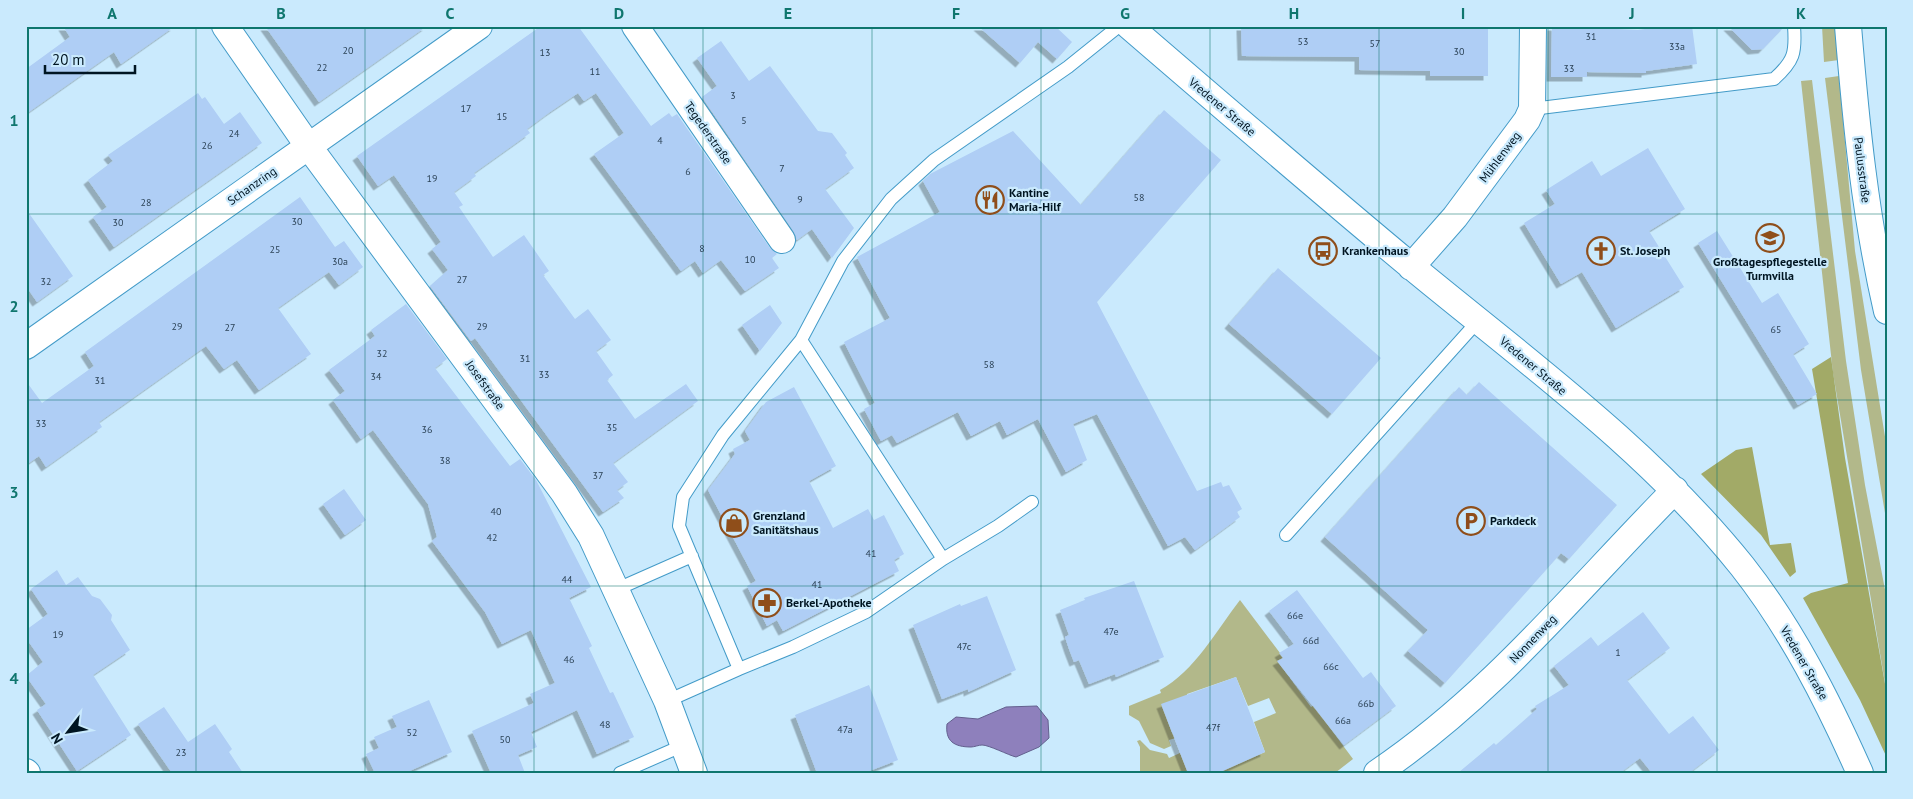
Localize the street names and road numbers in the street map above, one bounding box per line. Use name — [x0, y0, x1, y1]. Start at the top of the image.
street label: Vredener Straße — [1185, 74, 1259, 139]
street label: Tegederstraße — [681, 99, 735, 167]
street label: Mühlenweg — [1476, 128, 1524, 185]
street label: Paulusstraße — [1851, 136, 1874, 204]
street label: Schanzring — [224, 163, 279, 208]
street label: Vredener Straße — [1496, 333, 1570, 398]
street label: Josefstraße — [462, 356, 508, 412]
street label: Nonnenweg — [1506, 611, 1559, 666]
street label: Vredener Straße — [1777, 622, 1832, 702]

